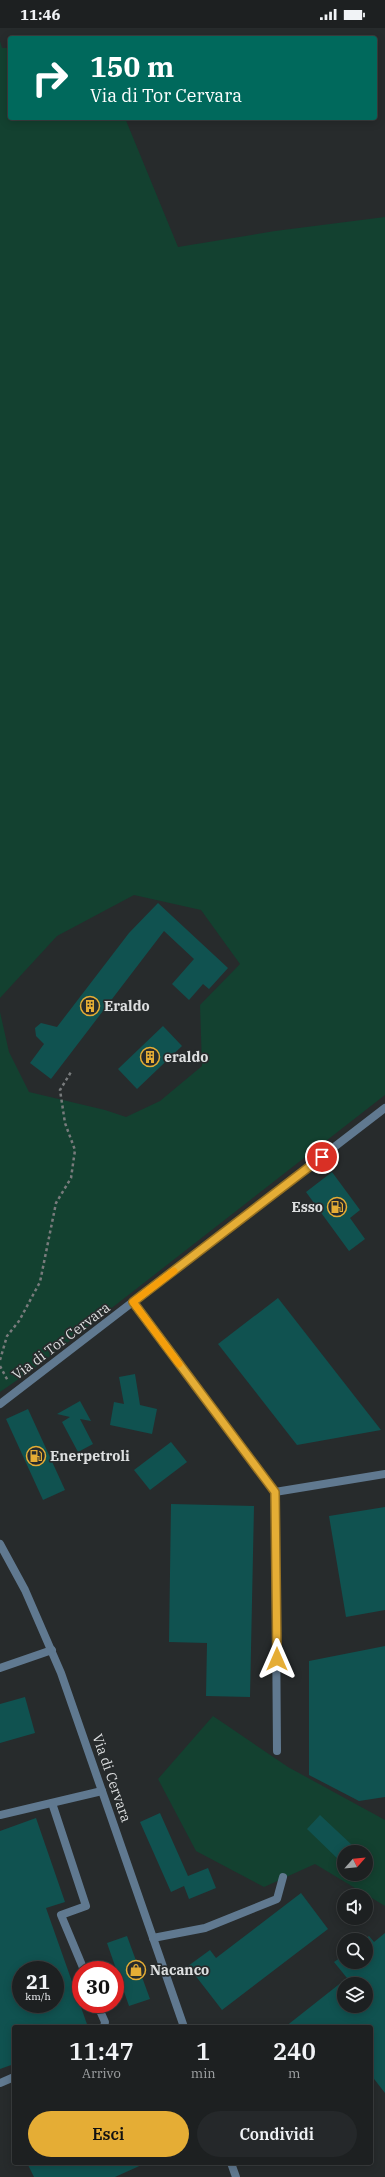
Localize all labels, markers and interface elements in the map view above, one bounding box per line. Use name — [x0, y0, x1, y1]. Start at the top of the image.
text: 11:46 — [20, 5, 61, 24]
text: 150 m — [90, 48, 174, 85]
icon: right — [24, 52, 76, 104]
text: Via di Tor Cervara — [90, 84, 242, 107]
building icon: Eraldo — [79, 995, 101, 1017]
place label: Eraldo — [104, 997, 150, 1015]
building icon: eraldo — [139, 1046, 161, 1068]
place label: eraldo — [164, 1048, 208, 1066]
pin — [305, 1140, 339, 1174]
icon: arrive — [311, 1146, 333, 1168]
fuel station icon: Esso — [326, 1196, 348, 1218]
place label: Esso — [292, 1198, 323, 1216]
street label: Via di Tor Cervara — [8, 1298, 114, 1384]
fuel station icon: Enerpetroli — [25, 1445, 47, 1467]
place label: Enerpetroli — [50, 1447, 130, 1465]
position arrow — [256, 1638, 298, 1680]
street label: Via di Cervara — [88, 1731, 136, 1825]
north arrow — [337, 1845, 373, 1881]
map controls — [337, 1845, 373, 2013]
button: sound — [337, 1889, 373, 1925]
button: search — [337, 1933, 373, 1969]
shop icon: Nacanco — [125, 1959, 147, 1981]
speed limit sign: 30 — [72, 1961, 124, 2013]
place label: Nacanco — [150, 1961, 209, 1979]
text: 21 — [26, 1968, 50, 1995]
button: layers — [337, 1977, 373, 2013]
text: km/h — [25, 1990, 51, 2003]
text: 11:47 — [69, 2035, 134, 2067]
text: 1 — [196, 2035, 210, 2067]
text: 240 — [273, 2035, 316, 2067]
text: Arrivo — [82, 2065, 121, 2082]
text: min — [191, 2065, 216, 2082]
text: m — [288, 2065, 301, 2082]
button: Esci — [28, 2111, 189, 2157]
button: Condividi — [197, 2111, 357, 2157]

